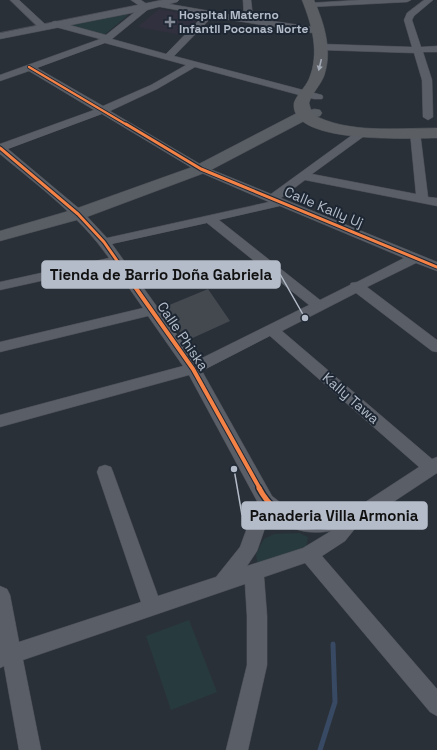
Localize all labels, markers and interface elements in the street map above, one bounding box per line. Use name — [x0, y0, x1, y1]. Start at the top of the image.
place label: Hospital Materno Infantil Poconas Norte — [179, 7, 308, 37]
marker: Hospital Materno Infantil Poconas Norte — [164, 16, 176, 28]
one-way arrow — [316, 58, 322, 71]
street label: Calle Kally Uj — [282, 182, 366, 232]
callout: Tienda de Barrio Doña Gabriela — [42, 261, 280, 288]
text: Tienda de Barrio Doña Gabriela — [50, 265, 273, 284]
street label: Calle Phiska — [153, 298, 213, 374]
street label: Kally Tawa — [319, 368, 383, 428]
callout: Panaderia Villa Armonia — [242, 502, 427, 529]
text: Panaderia Villa Armonia — [250, 506, 419, 525]

